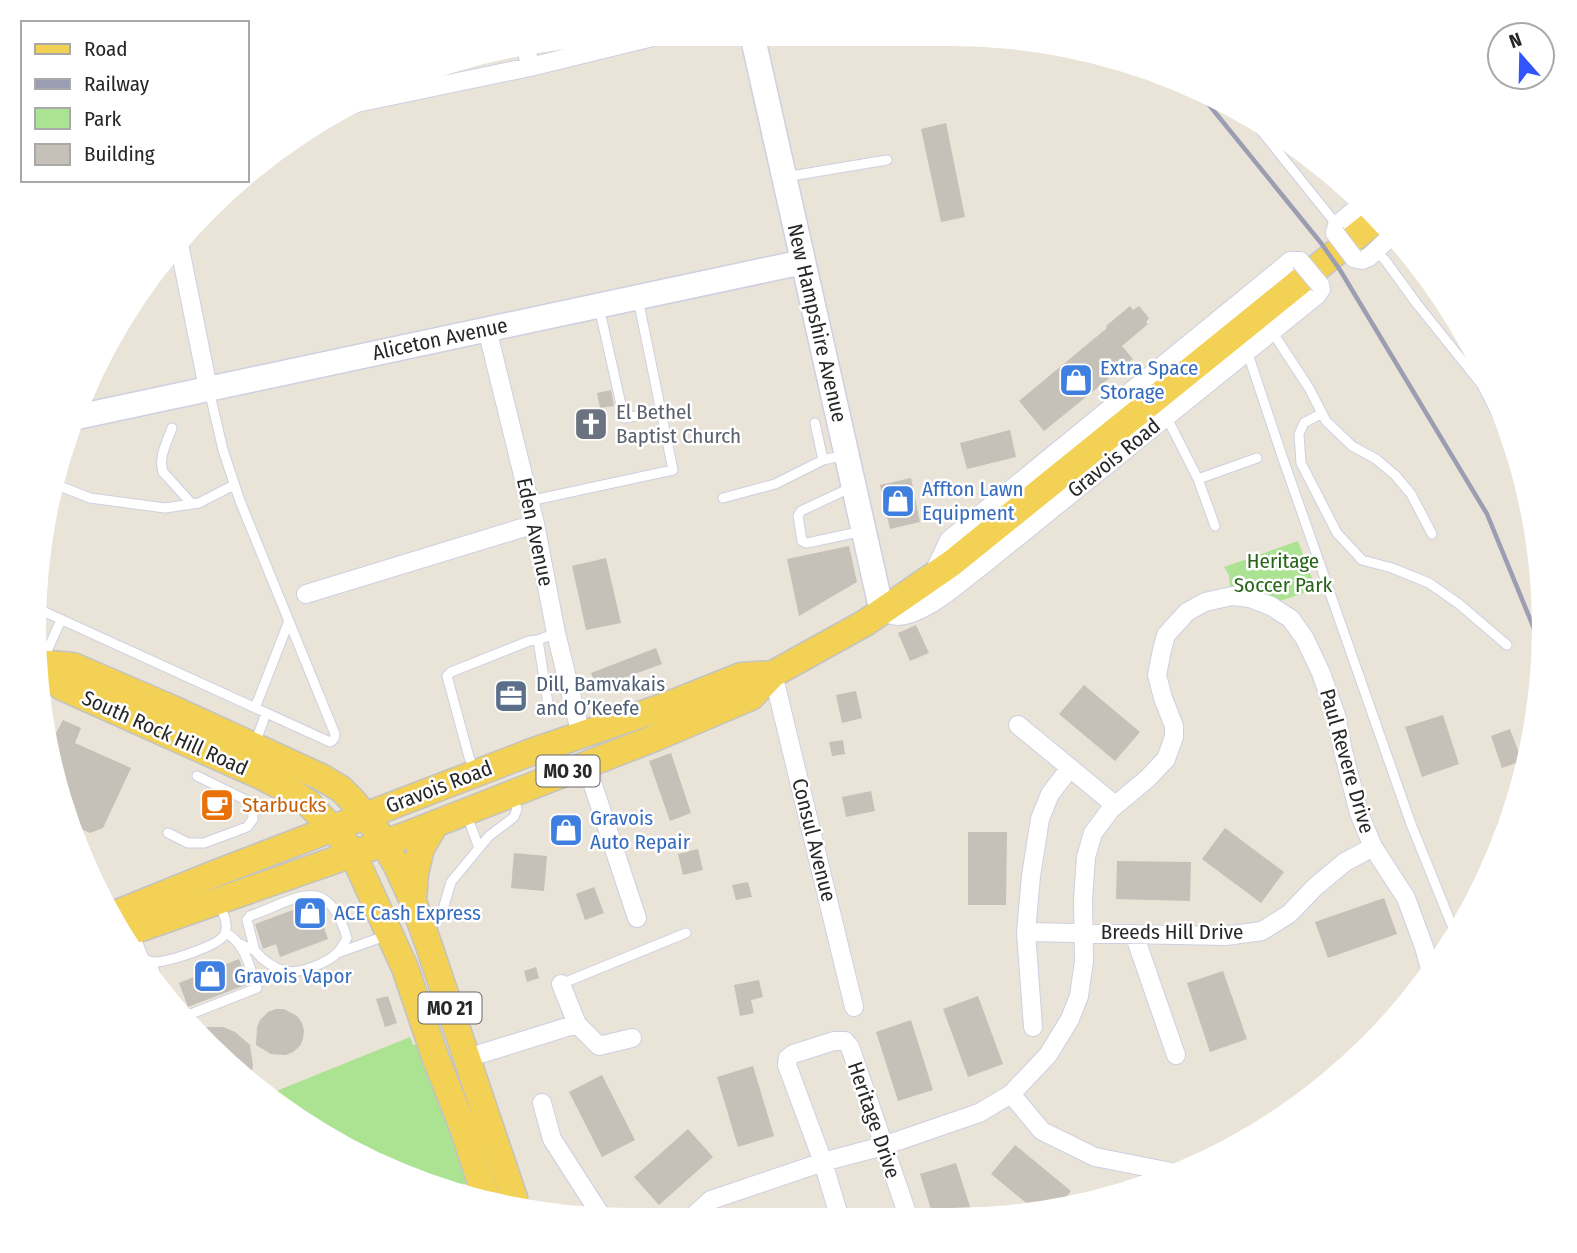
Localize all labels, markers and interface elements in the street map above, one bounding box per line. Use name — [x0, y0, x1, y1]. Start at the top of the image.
legend — [21, 21, 248, 182]
north arrow — [1486, 21, 1556, 91]
text: N — [1506, 28, 1525, 53]
text: Road — [84, 36, 128, 62]
text: Railway — [84, 71, 150, 97]
text: Park — [84, 106, 122, 132]
text: Building — [84, 141, 155, 167]
street label: New Hampshire Avenue — [782, 221, 852, 425]
street label: Aliceton Avenue — [370, 312, 510, 366]
place label: Extra Space Storage — [1100, 355, 1198, 405]
shop icon: Extra Space Storage — [1057, 361, 1095, 399]
place label: El Bethel Baptist Church — [616, 399, 741, 449]
church icon: El Bethel Baptist Church — [572, 405, 610, 443]
street label: Gravois Road — [1062, 413, 1166, 503]
street label: Eden Avenue — [511, 475, 559, 589]
place label: Affton Lawn Equipment — [922, 476, 1024, 526]
shop icon: Affton Lawn Equipment — [879, 482, 917, 520]
park label: Heritage Soccer Park — [1234, 548, 1332, 598]
place label: Dill, Bamvakais and O’Keefe — [536, 671, 665, 721]
office icon: Dill, Bamvakais and O’Keefe — [492, 677, 530, 715]
street label: South Rock Hill Road — [78, 685, 252, 781]
street label: Paul Revere Drive — [1314, 686, 1380, 836]
street label: Gravois Road — [382, 755, 496, 819]
road number: MO 30 — [536, 756, 600, 786]
street label: Consul Avenue — [786, 776, 842, 904]
cafe icon: Starbucks — [198, 786, 236, 824]
place label: Starbucks — [242, 792, 327, 818]
place label: Gravois Auto Repair — [590, 805, 691, 855]
shop icon: Gravois Auto Repair — [547, 811, 585, 849]
shop icon: ACE Cash Express — [291, 894, 329, 932]
place label: ACE Cash Express — [334, 900, 481, 926]
street label: Breeds Hill Drive — [1101, 919, 1243, 945]
shop icon: Gravois Vapor — [191, 957, 229, 995]
place label: Gravois Vapor — [234, 963, 353, 989]
road number: MO 21 — [419, 992, 482, 1024]
street label: Heritage Drive — [842, 1058, 906, 1182]

